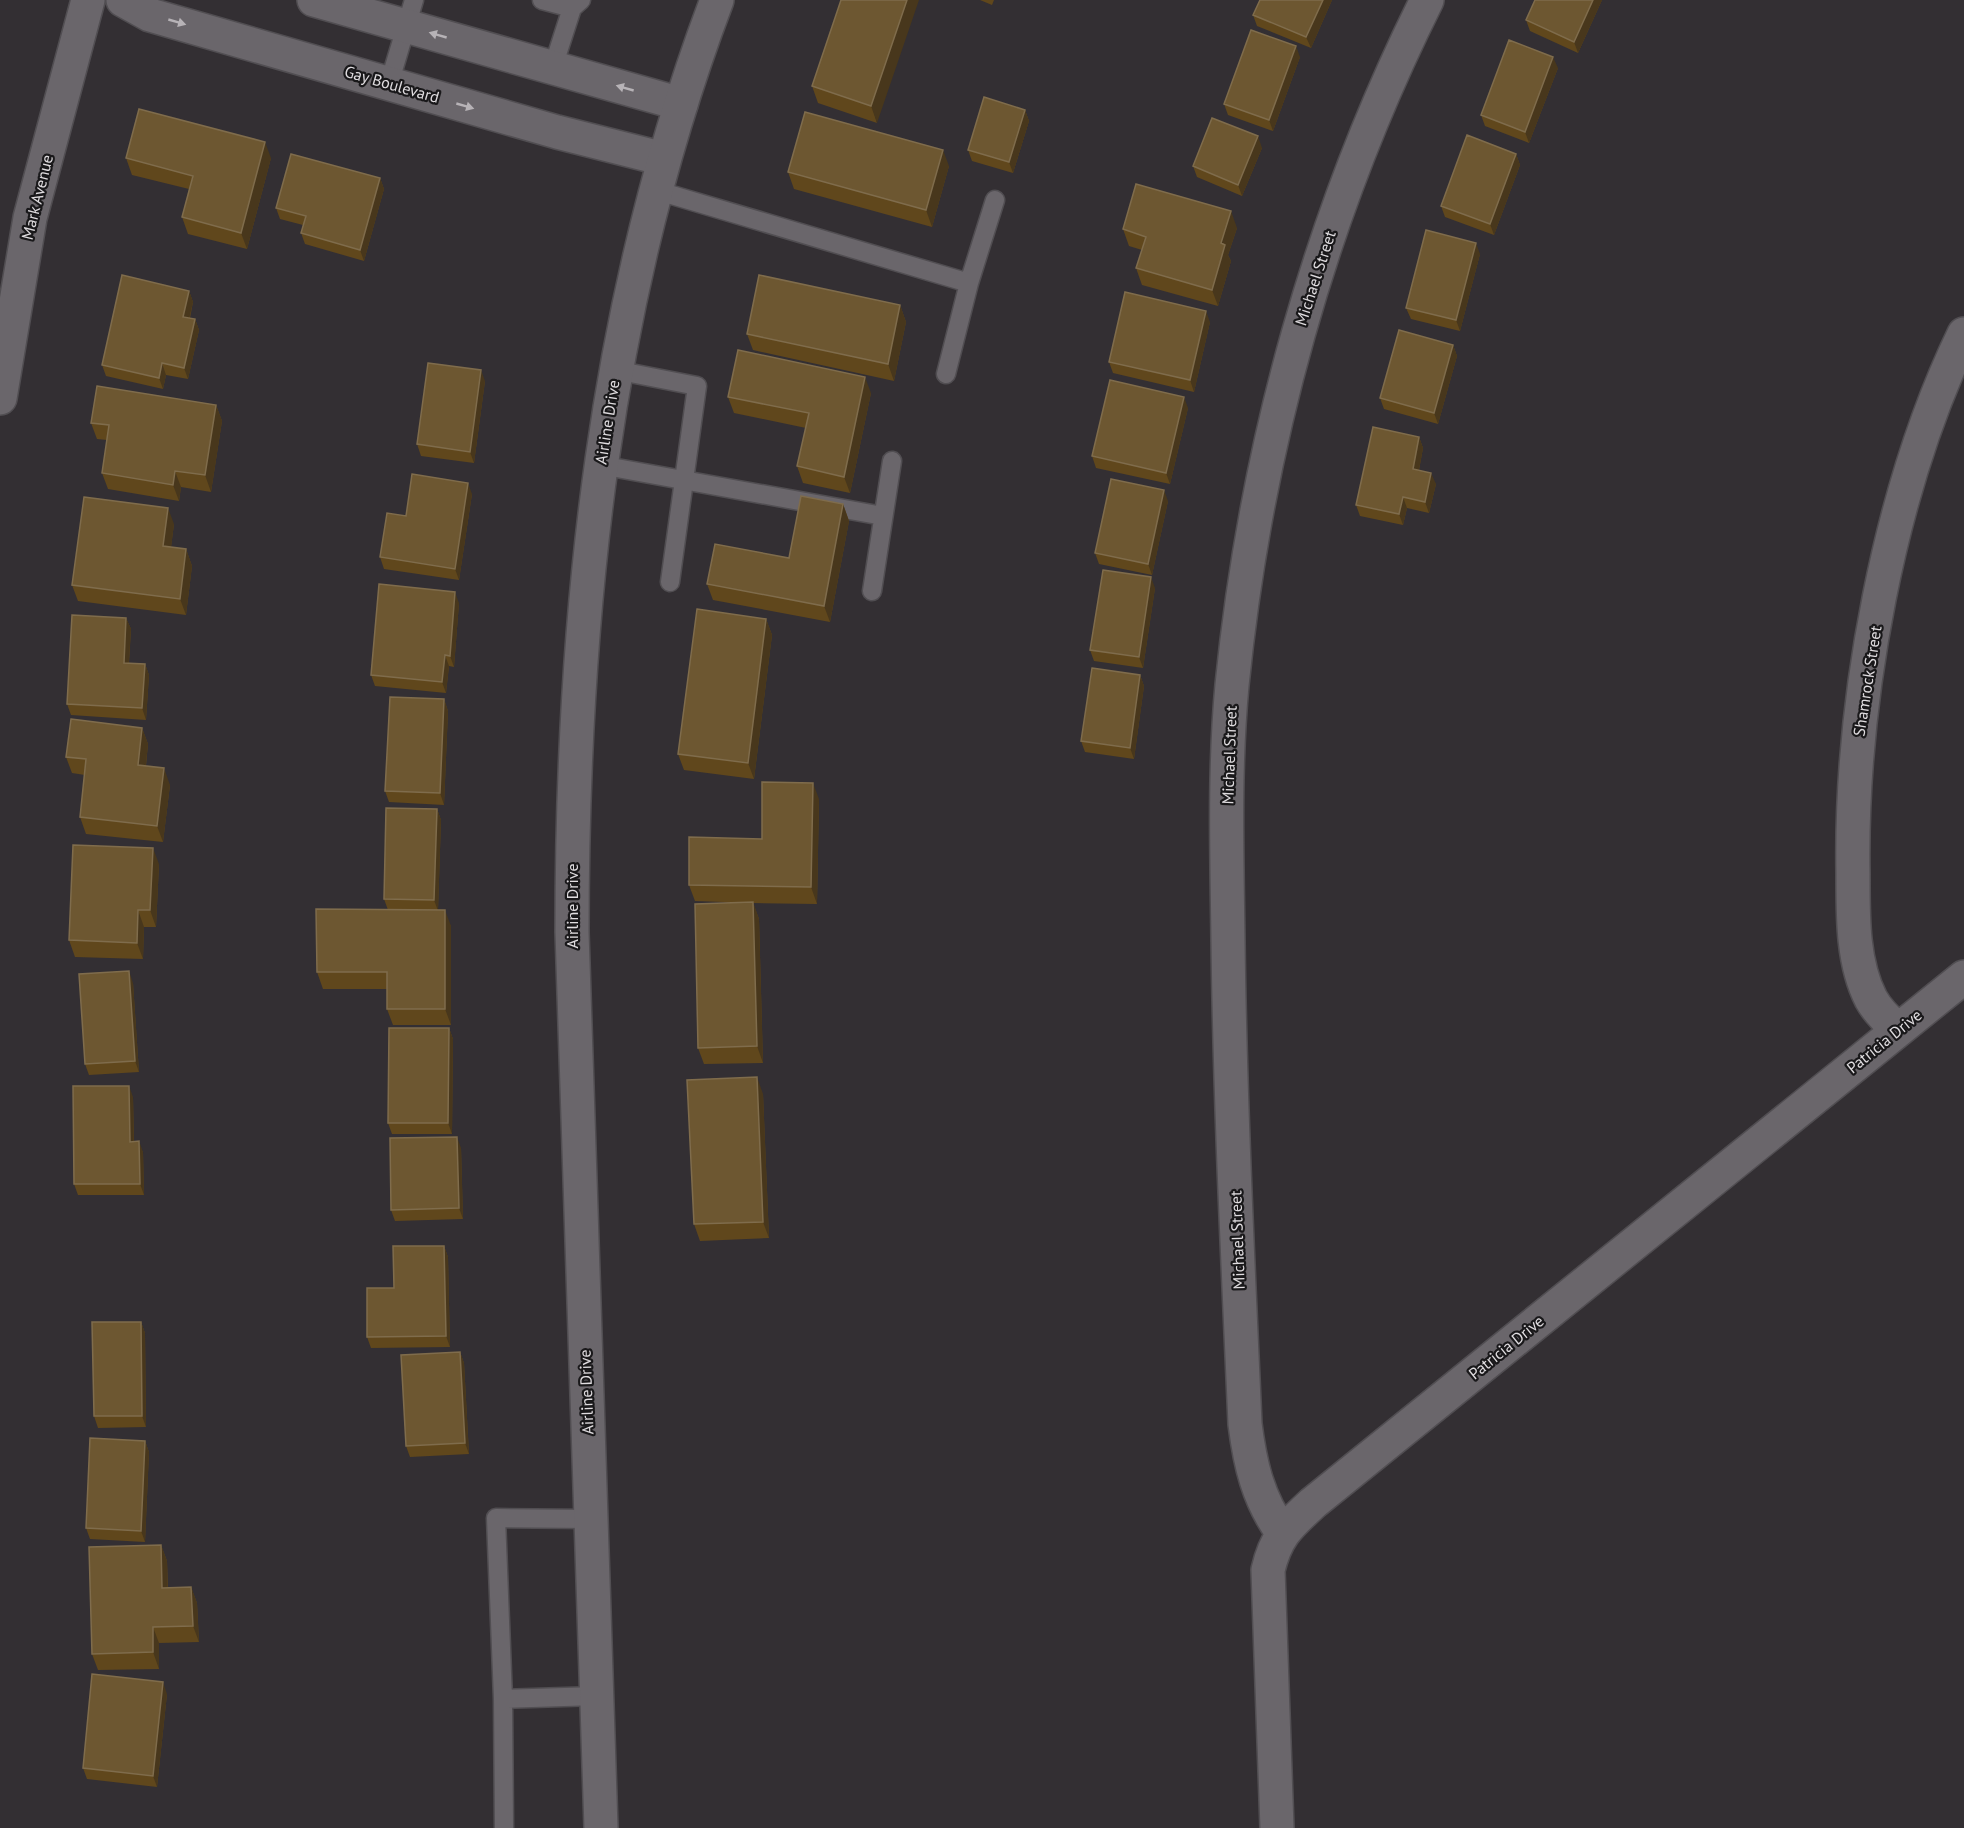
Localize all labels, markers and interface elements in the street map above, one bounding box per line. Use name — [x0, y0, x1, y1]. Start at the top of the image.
one-way arrow — [168, 18, 186, 27]
one-way arrow — [428, 30, 446, 39]
street label: Gay Boulevard — [342, 61, 442, 107]
one-way arrow — [616, 83, 634, 92]
one-way arrow — [456, 102, 474, 111]
street label: Mark Avenue — [17, 152, 57, 242]
street label: Michael Street — [1290, 227, 1340, 328]
street label: Airline Drive — [590, 378, 624, 466]
street label: Shamrock Street — [1848, 624, 1886, 738]
street label: Michael Street — [1217, 705, 1241, 805]
street label: Airline Drive — [562, 863, 582, 949]
street label: Patricia Drive — [1842, 1005, 1926, 1077]
street label: Michael Street — [1225, 1190, 1249, 1290]
street label: Patricia Drive — [1464, 1311, 1548, 1383]
street label: Airline Drive — [575, 1349, 597, 1435]

